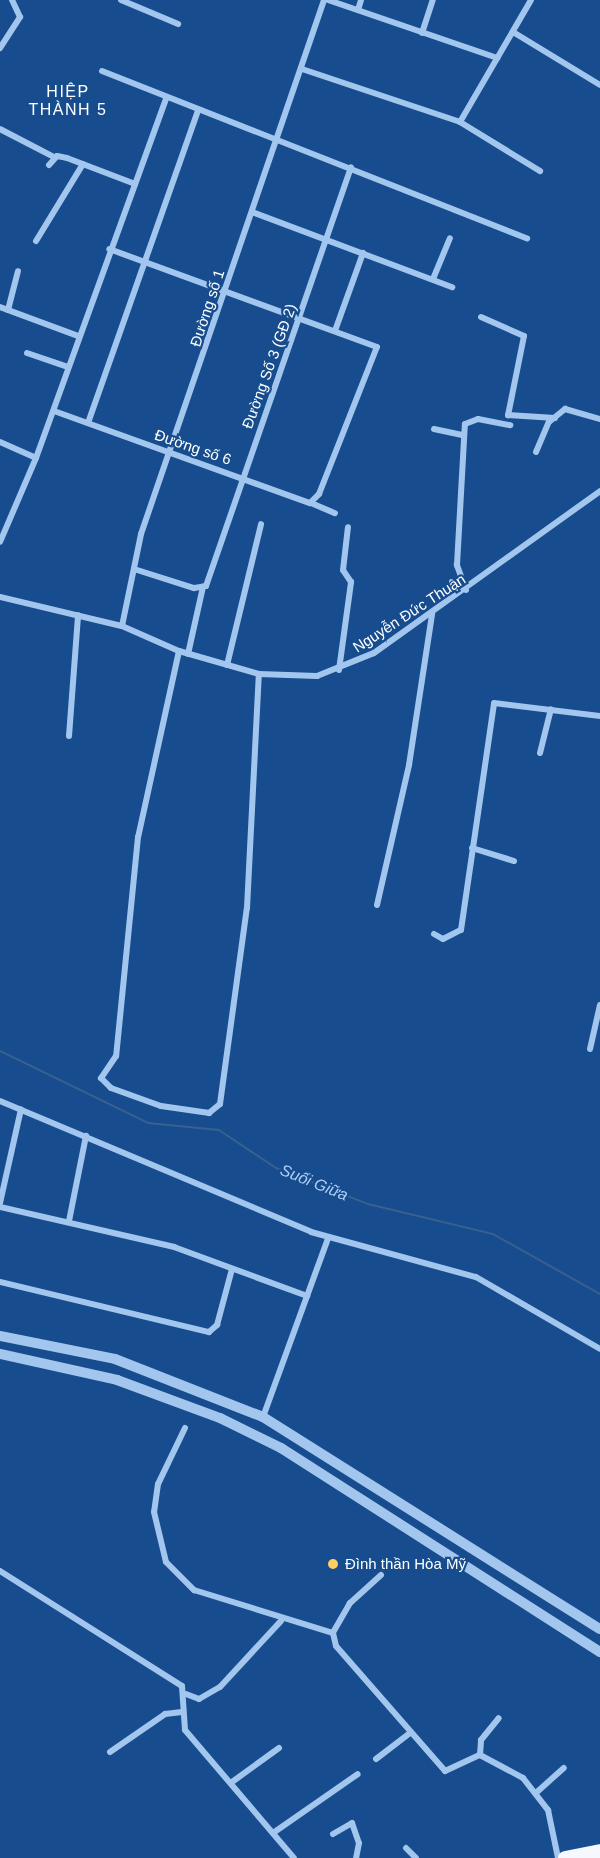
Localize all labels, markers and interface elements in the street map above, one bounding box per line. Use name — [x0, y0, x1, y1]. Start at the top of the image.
district label: HIỆP THÀNH 5 — [29, 82, 107, 120]
street label: Đường số 1 — [186, 267, 228, 349]
street label: Đường Số 3 (GĐ 2) — [238, 301, 300, 431]
street label: Đường số 6 — [152, 425, 234, 469]
street label: Nguyễn Đức Thuận — [349, 570, 469, 656]
water label: Suối Giữa — [277, 1161, 351, 1205]
place label: Đình thần Hòa Mỹ — [345, 1555, 466, 1573]
marker: Đình thần Hòa Mỹ — [326, 1557, 340, 1571]

